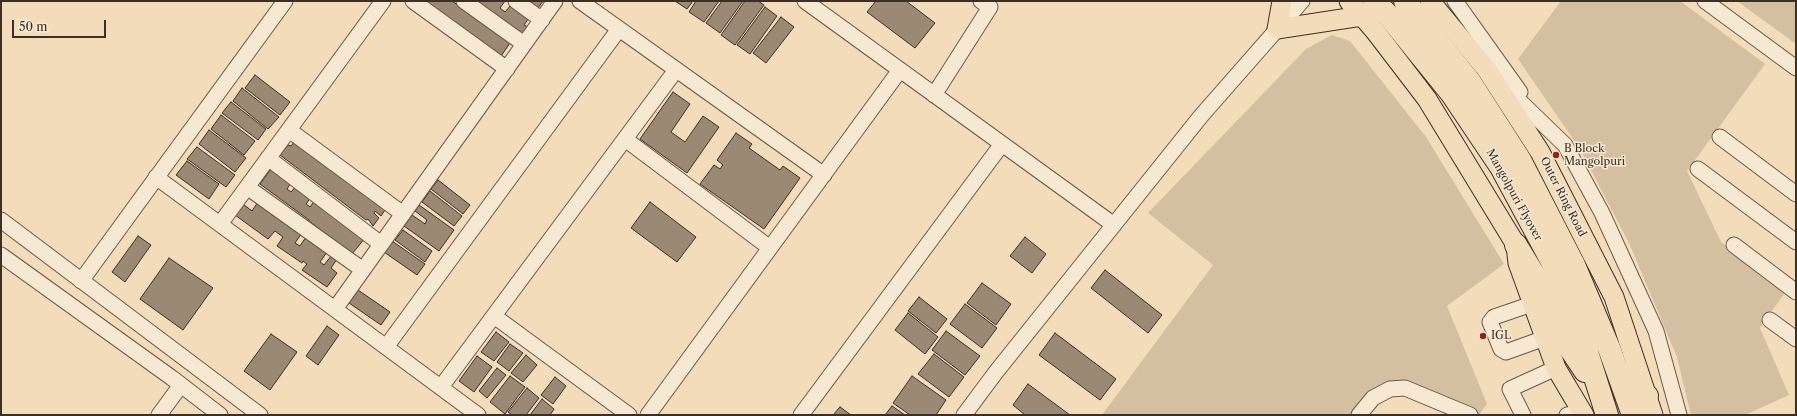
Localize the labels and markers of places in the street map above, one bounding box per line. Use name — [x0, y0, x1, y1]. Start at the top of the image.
place label: B Block Mangolpuri — [1564, 142, 1625, 168]
marker: B Block Mangolpuri — [1551, 150, 1561, 160]
place label: IGL — [1491, 329, 1511, 343]
marker: IGL — [1478, 331, 1488, 341]

